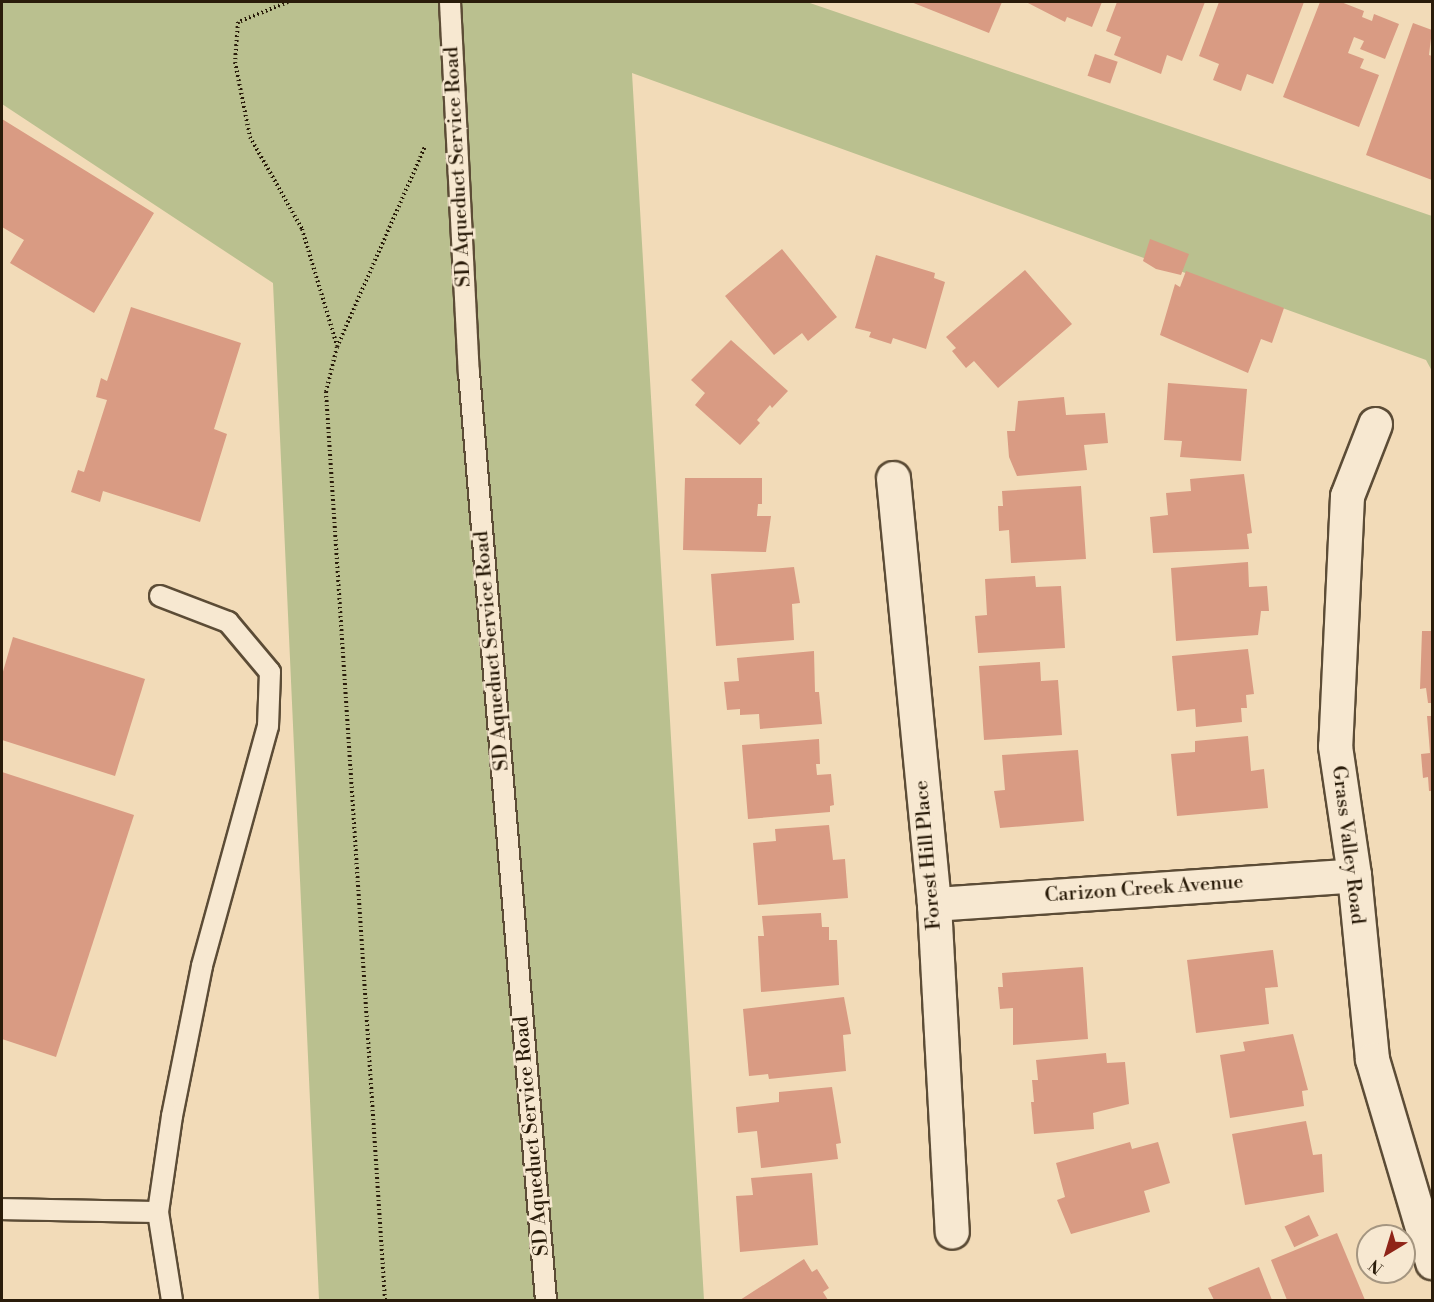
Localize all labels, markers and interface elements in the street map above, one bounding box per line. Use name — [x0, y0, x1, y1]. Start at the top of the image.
street label: SD Aqueduct Service Road — [440, 46, 476, 288]
street label: SD Aqueduct Service Road — [470, 530, 514, 772]
street label: Grass Valley Road — [1326, 764, 1370, 926]
street label: Forest Hill Place — [910, 779, 946, 931]
street label: Carizon Creek Avenue — [1044, 870, 1244, 908]
street label: SD Aqueduct Service Road — [510, 1015, 554, 1257]
north arrow — [1356, 1224, 1416, 1284]
text: N — [1365, 1255, 1387, 1278]

